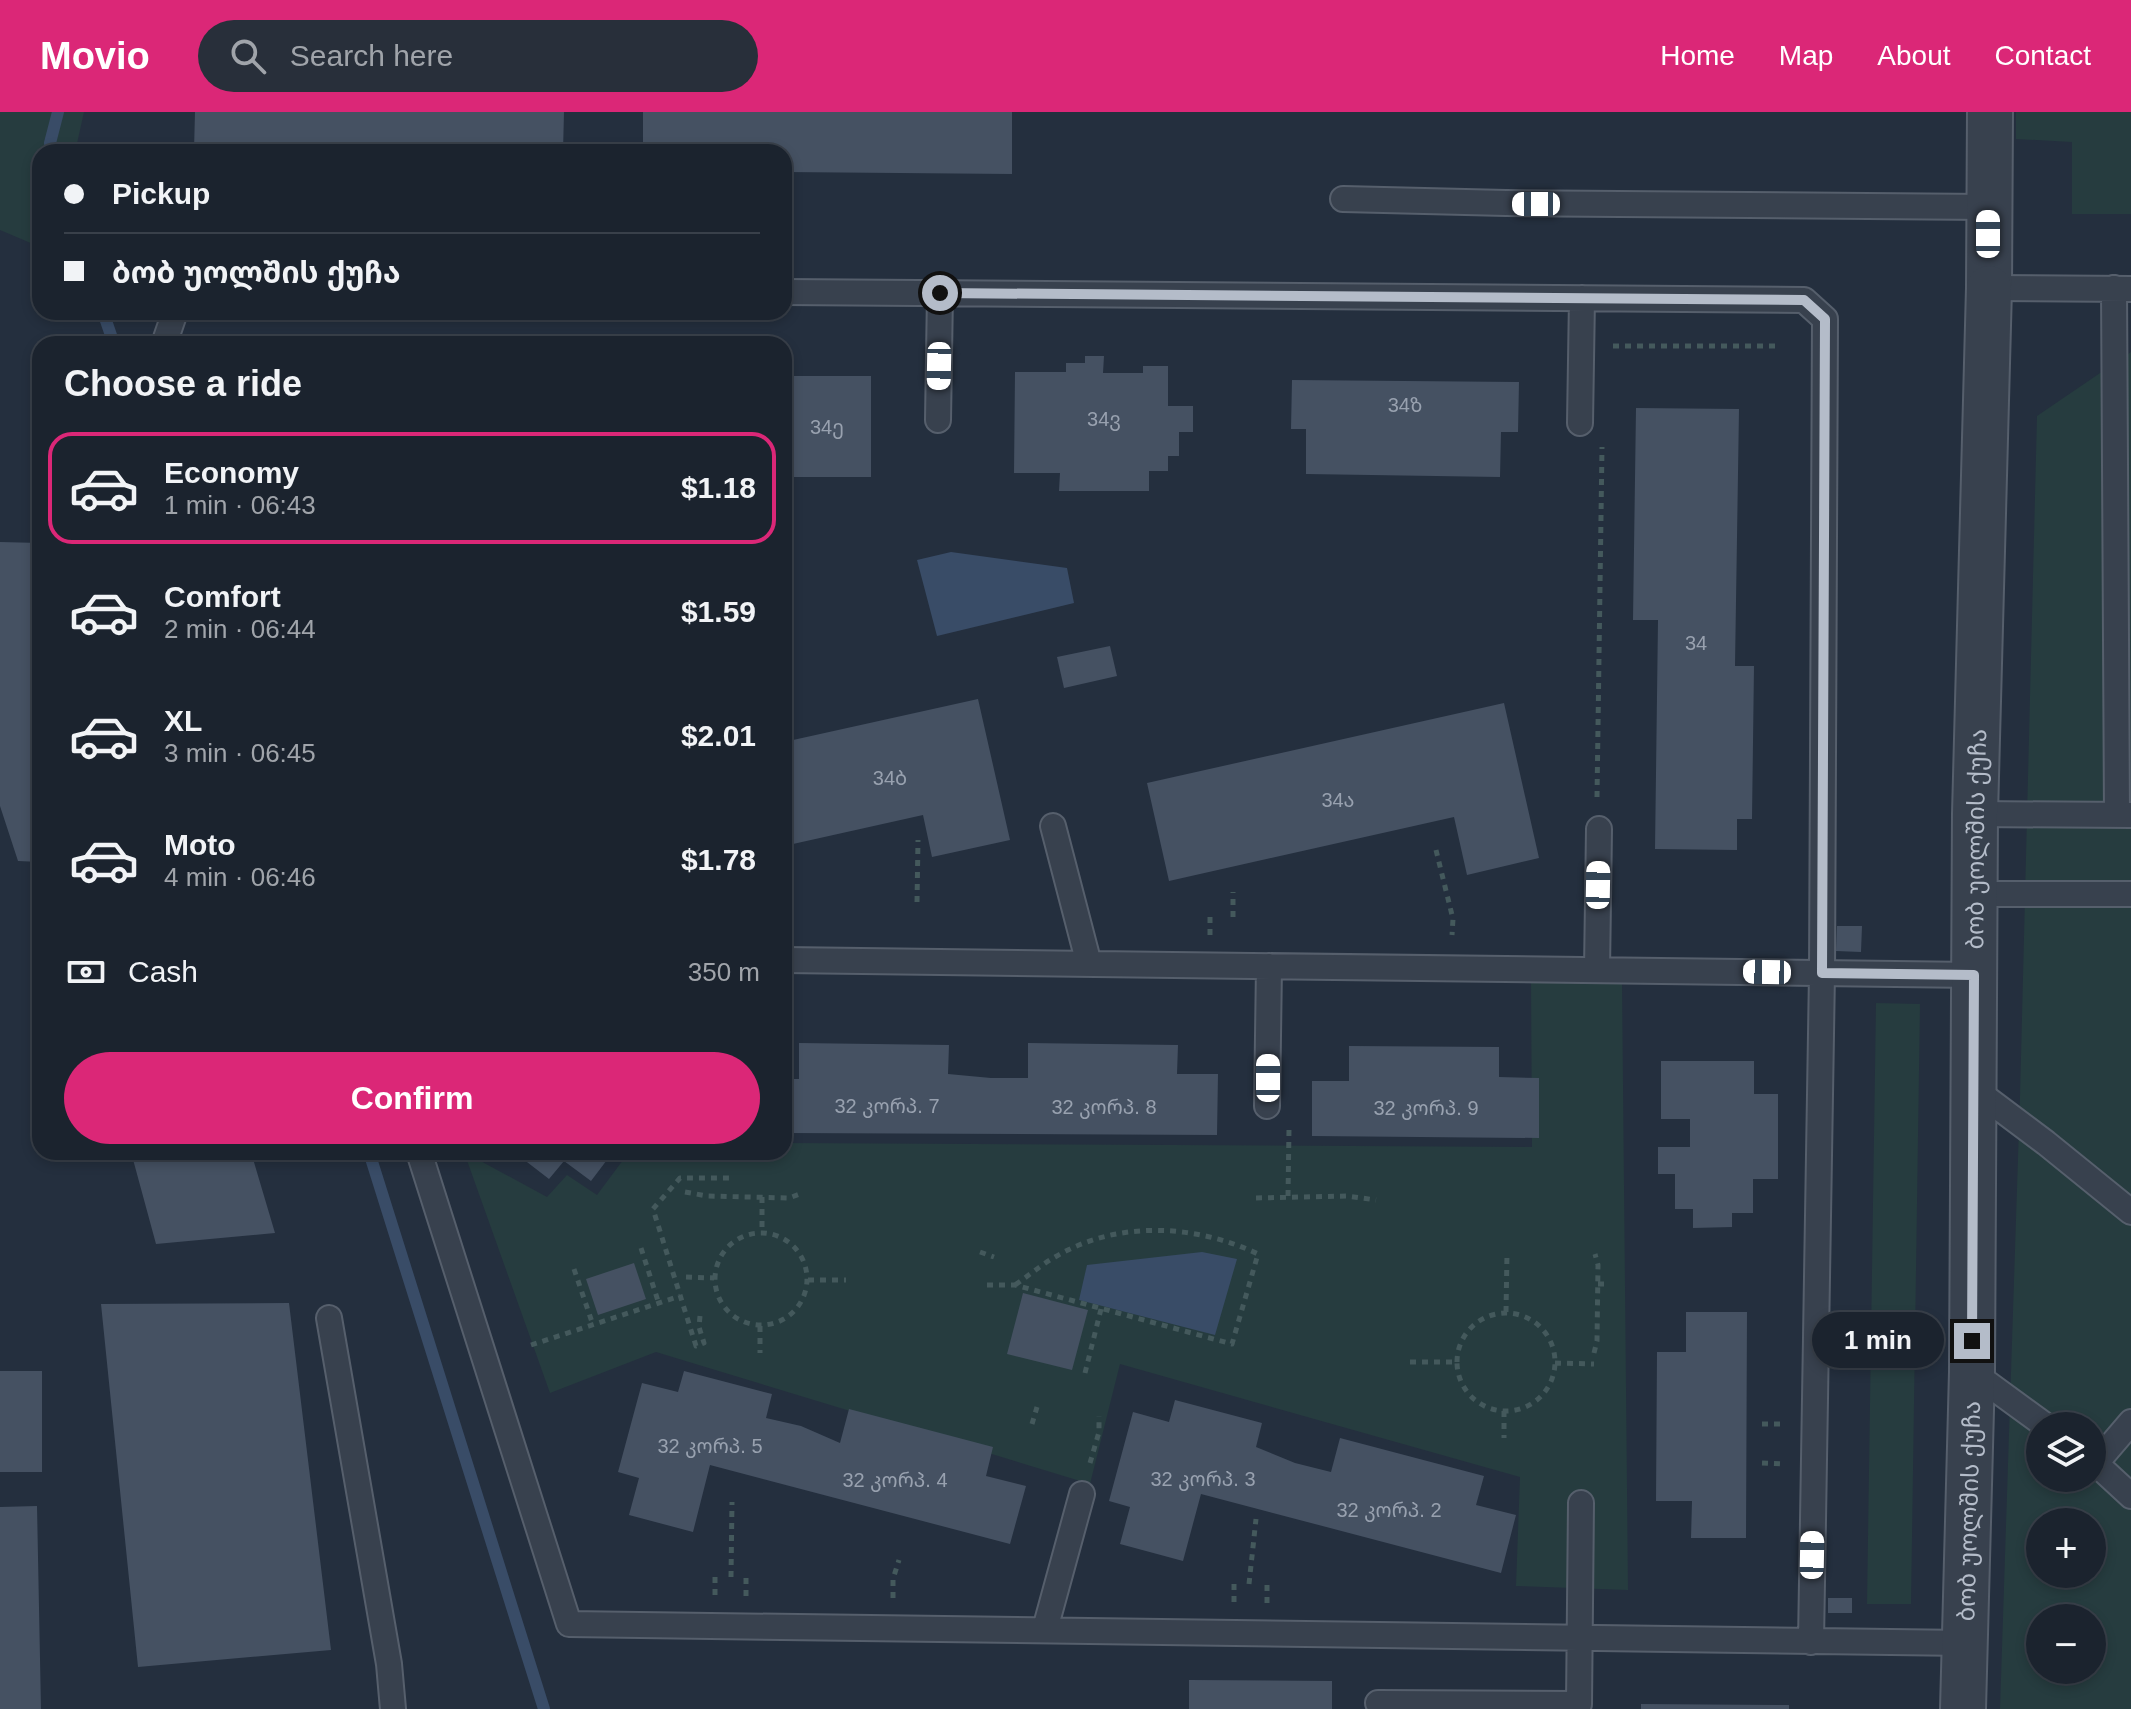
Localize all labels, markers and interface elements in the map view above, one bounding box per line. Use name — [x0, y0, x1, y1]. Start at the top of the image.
search box — [198, 20, 758, 92]
icon: search — [226, 34, 270, 78]
text: Movio — [40, 35, 150, 77]
text: Search here — [290, 39, 453, 72]
text: Home — [1660, 40, 1735, 71]
text: Map — [1779, 40, 1833, 71]
text: About — [1877, 40, 1951, 71]
text: Contact — [1995, 40, 2091, 71]
text: Pickup — [112, 177, 210, 210]
car — [1512, 192, 1560, 216]
car — [1976, 210, 2000, 258]
text: ბობ უოლშის ქუჩა — [112, 256, 400, 289]
route start — [922, 275, 958, 311]
car — [927, 342, 951, 390]
text: Choose a ride — [64, 363, 302, 404]
house number: 34ზ — [1388, 394, 1422, 416]
house number: 34ვ — [1087, 408, 1121, 431]
house number: 34ე — [810, 416, 844, 439]
icon: car — [68, 452, 140, 524]
text: Economy — [164, 456, 299, 489]
text: $1.18 — [681, 471, 756, 504]
text: 1 min · 06:43 — [164, 490, 316, 520]
icon: car — [68, 576, 140, 648]
text: Comfort — [164, 580, 281, 613]
text: $1.59 — [681, 595, 756, 628]
text: 2 min · 06:44 — [164, 614, 316, 644]
house number: 34 — [1685, 632, 1707, 654]
icon: car — [68, 700, 140, 772]
text: XL — [164, 704, 202, 737]
text: $2.01 — [681, 719, 756, 752]
street label: ბობ უოლშის ქუჩა — [1961, 728, 1991, 950]
text: 3 min · 06:45 — [164, 738, 316, 768]
house number: 34ბ — [873, 767, 907, 789]
house number: 34ა — [1321, 789, 1355, 811]
icon: car — [68, 824, 140, 896]
text: Moto — [164, 828, 236, 861]
text: $1.78 — [681, 843, 756, 876]
car — [1586, 861, 1610, 909]
text: 4 min · 06:46 — [164, 862, 316, 892]
icon: cash — [64, 950, 108, 994]
text: Cash — [128, 955, 198, 988]
text: 350 m — [688, 957, 760, 987]
car — [1743, 960, 1791, 984]
button: Confirm — [64, 1052, 760, 1144]
car — [1256, 1054, 1280, 1102]
house number: 32 კორპ. 7 — [835, 1095, 940, 1118]
house number: 32 კორპ. 8 — [1052, 1096, 1157, 1119]
house number: 32 კორპ. 9 — [1374, 1097, 1479, 1120]
callout: 1 min — [1812, 1313, 1944, 1369]
route end — [1954, 1323, 1990, 1359]
text: 1 min — [1844, 1325, 1912, 1355]
street label: ბობ უოლშის ქუჩა — [1952, 1400, 1985, 1622]
map controls — [2026, 1412, 2106, 1684]
button: layers — [2026, 1412, 2106, 1492]
house number: 32 კორპ. 5 — [658, 1435, 763, 1458]
house number: 32 კორპ. 3 — [1151, 1468, 1256, 1491]
house number: 32 კორპ. 4 — [843, 1469, 948, 1492]
house number: 32 კორპ. 2 — [1337, 1499, 1442, 1522]
button: + — [2026, 1508, 2106, 1588]
car — [1800, 1531, 1824, 1579]
button: − — [2026, 1604, 2106, 1684]

